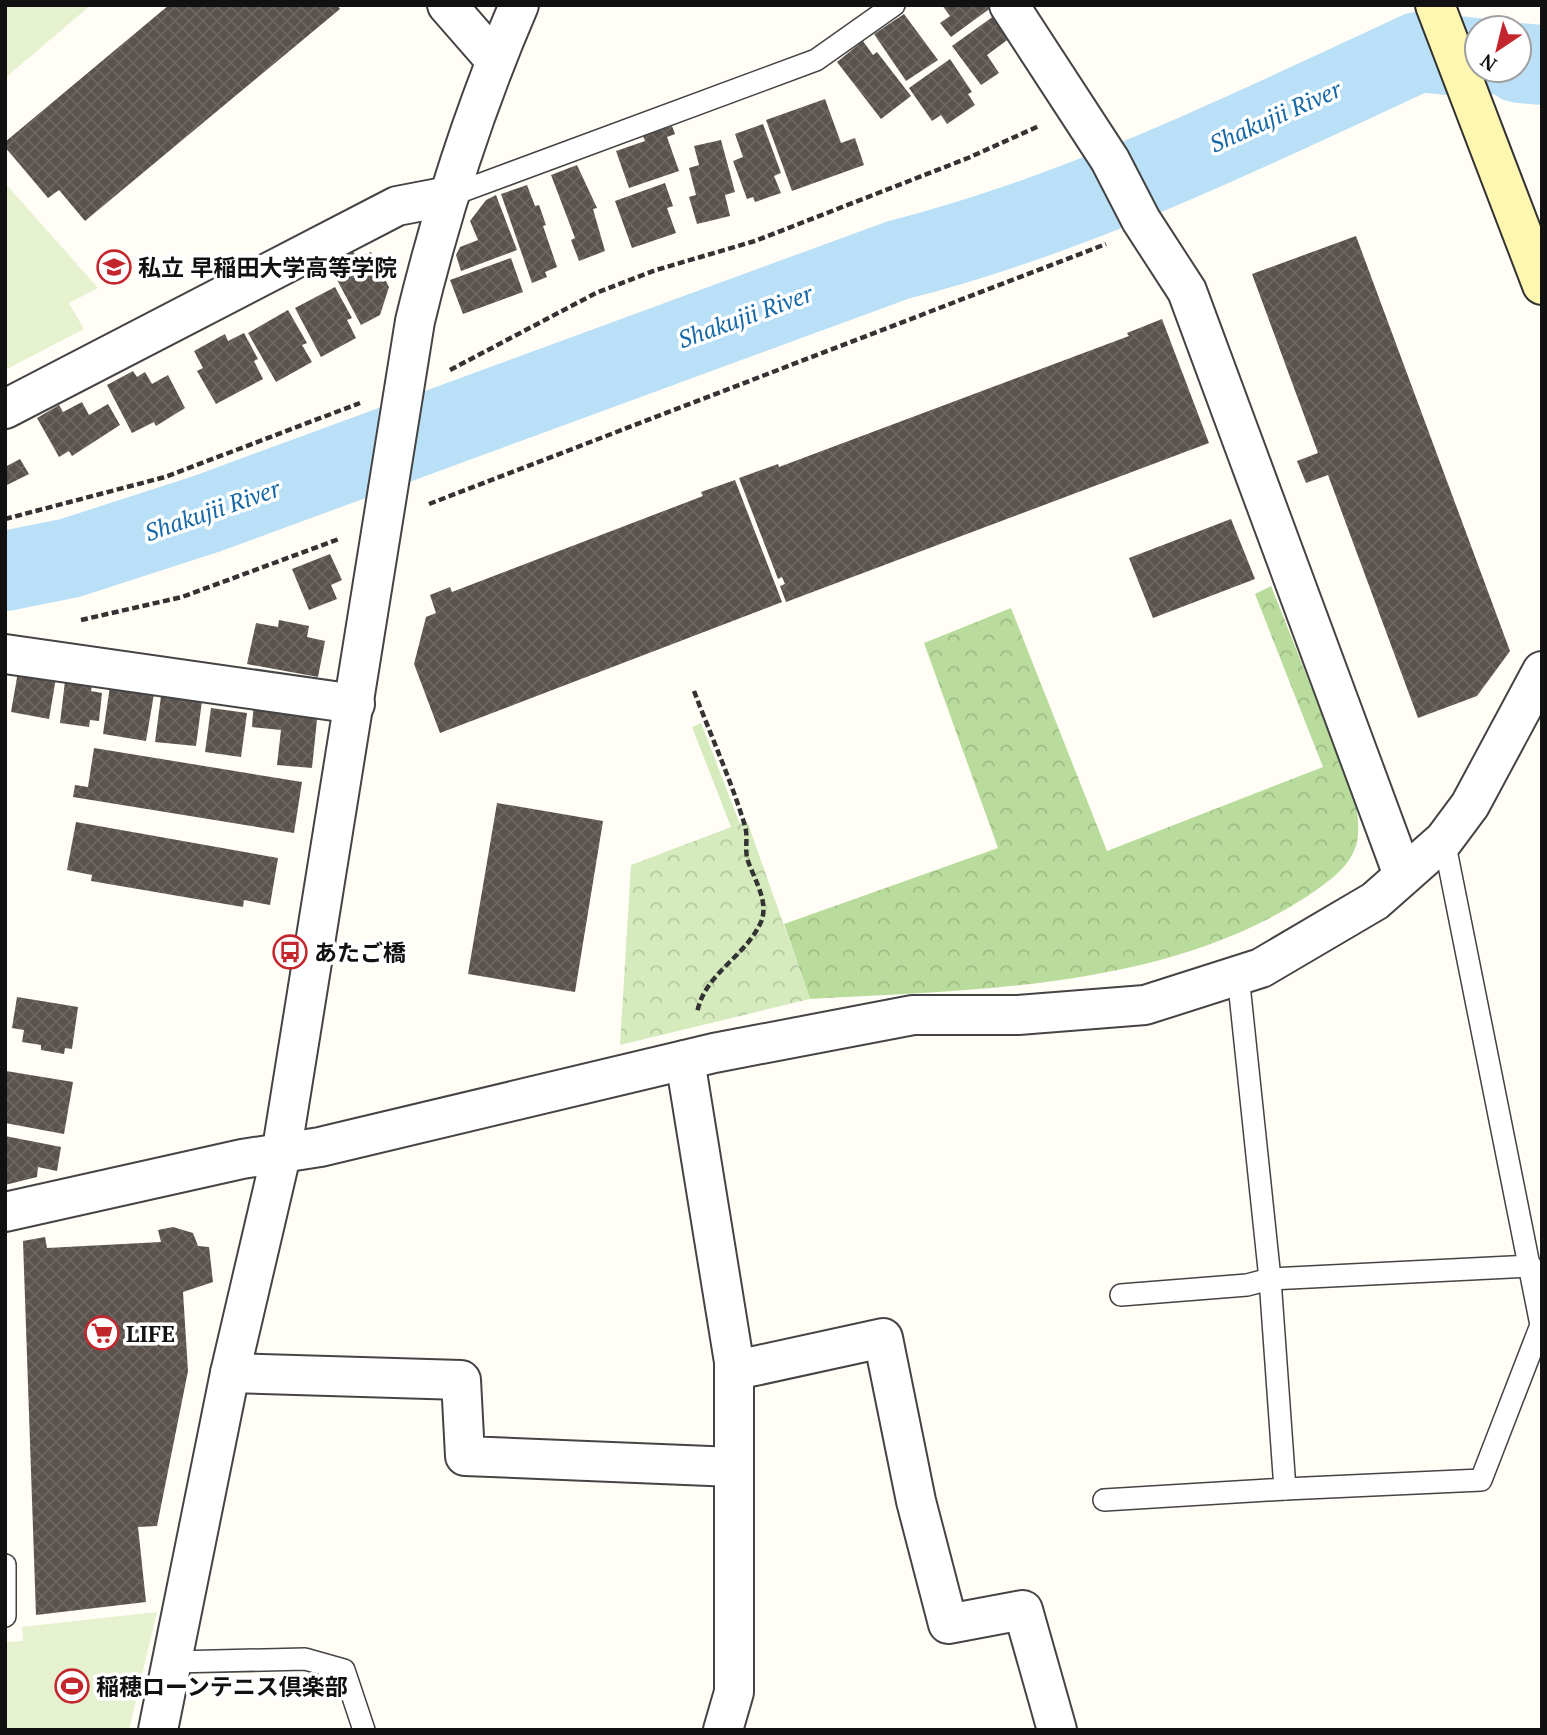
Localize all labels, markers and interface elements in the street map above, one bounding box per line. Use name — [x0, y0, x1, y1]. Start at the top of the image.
north arrow — [1463, 14, 1533, 84]
text: N — [1474, 49, 1501, 78]
water label: Shakujii River — [1204, 72, 1348, 159]
school or university icon: 私立 早稲田大学高等学院 — [95, 248, 133, 286]
place label: 私立 早稲田大学高等学院 — [138, 252, 397, 283]
water label: Shakujii River — [673, 276, 818, 355]
water label: Shakujii River — [140, 471, 286, 548]
bus stop icon: あたご橋 — [271, 933, 309, 971]
place label: あたご橋 — [314, 937, 406, 968]
supermarket icon: LIFE — [83, 1314, 121, 1352]
place label: LIFE — [126, 1318, 175, 1349]
sports icon: 稲穂ローンテニス倶楽部 — [53, 1667, 91, 1705]
place label: 稲穂ローンテニス倶楽部 — [96, 1671, 348, 1702]

